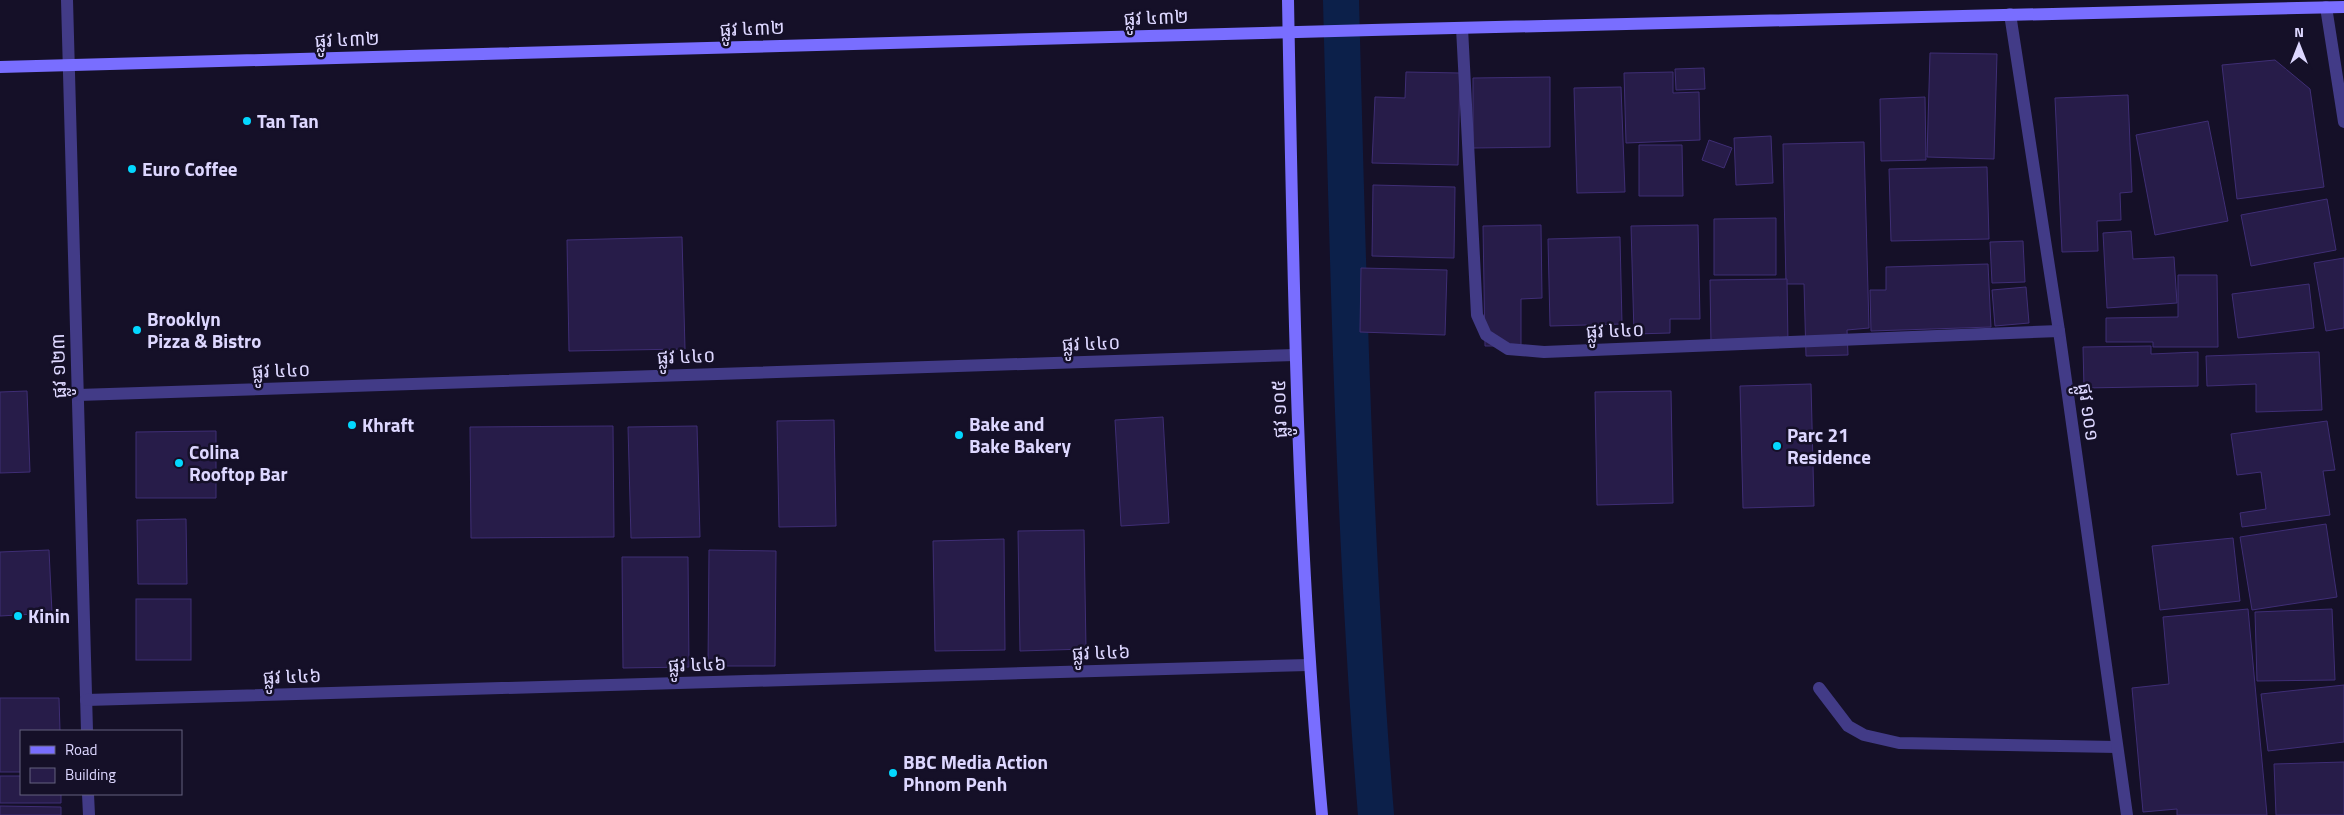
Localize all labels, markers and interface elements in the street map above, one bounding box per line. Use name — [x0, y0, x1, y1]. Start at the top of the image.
street label: ផ្លូវ ៤៣២ — [1123, 1, 1189, 36]
street label: ផ្លូវ ៤៣២ — [719, 12, 785, 47]
north arrow — [2274, 20, 2324, 70]
text: N — [2294, 21, 2304, 42]
street label: ផ្លូវ ៤៣២ — [314, 23, 380, 58]
place label: Tan Tan — [257, 106, 319, 135]
marker: Tan Tan — [241, 115, 253, 127]
place label: Euro Coffee — [142, 154, 238, 183]
marker: Euro Coffee — [126, 163, 138, 175]
place label: Brooklyn Pizza & Bistro — [147, 304, 261, 355]
street label: ផ្លូវ ៤៤០ — [1585, 314, 1645, 349]
marker: Brooklyn Pizza & Bistro — [131, 324, 143, 336]
street label: ផ្លូវ ៤៤០ — [1061, 327, 1121, 362]
street label: ផ្លូវ ១២៣ — [42, 333, 77, 399]
street label: ផ្លូវ ៤៤០ — [656, 340, 716, 375]
street label: ផ្លូវ ៤៤០ — [251, 354, 311, 389]
street label: ផ្លូវ ១០៥ — [1263, 379, 1298, 439]
street label: ផ្លូវ ១០១ — [2067, 381, 2108, 443]
place label: Bake and Bake Bakery — [969, 409, 1071, 460]
place label: Khraft — [362, 410, 414, 439]
marker: Khraft — [346, 419, 358, 431]
place label: Parc 21 Residence — [1787, 420, 1871, 471]
marker: Bake and Bake Bakery — [953, 429, 965, 441]
place label: Colina Rooftop Bar — [189, 437, 288, 488]
marker: Parc 21 Residence — [1771, 440, 1783, 452]
marker: Colina Rooftop Bar — [173, 457, 185, 469]
place label: Kinin — [28, 601, 70, 630]
marker: Kinin — [12, 610, 24, 622]
street label: ផ្លូវ ៤៤៦ — [1071, 636, 1131, 671]
street label: ផ្លូវ ៤៤៦ — [667, 648, 727, 683]
street label: ផ្លូវ ៤៤៦ — [262, 660, 322, 695]
legend — [20, 730, 182, 795]
text: Road — [65, 738, 97, 761]
place label: BBC Media Action Phnom Penh — [903, 747, 1048, 798]
text: Building — [65, 763, 116, 786]
marker: BBC Media Action Phnom Penh — [887, 767, 899, 779]

